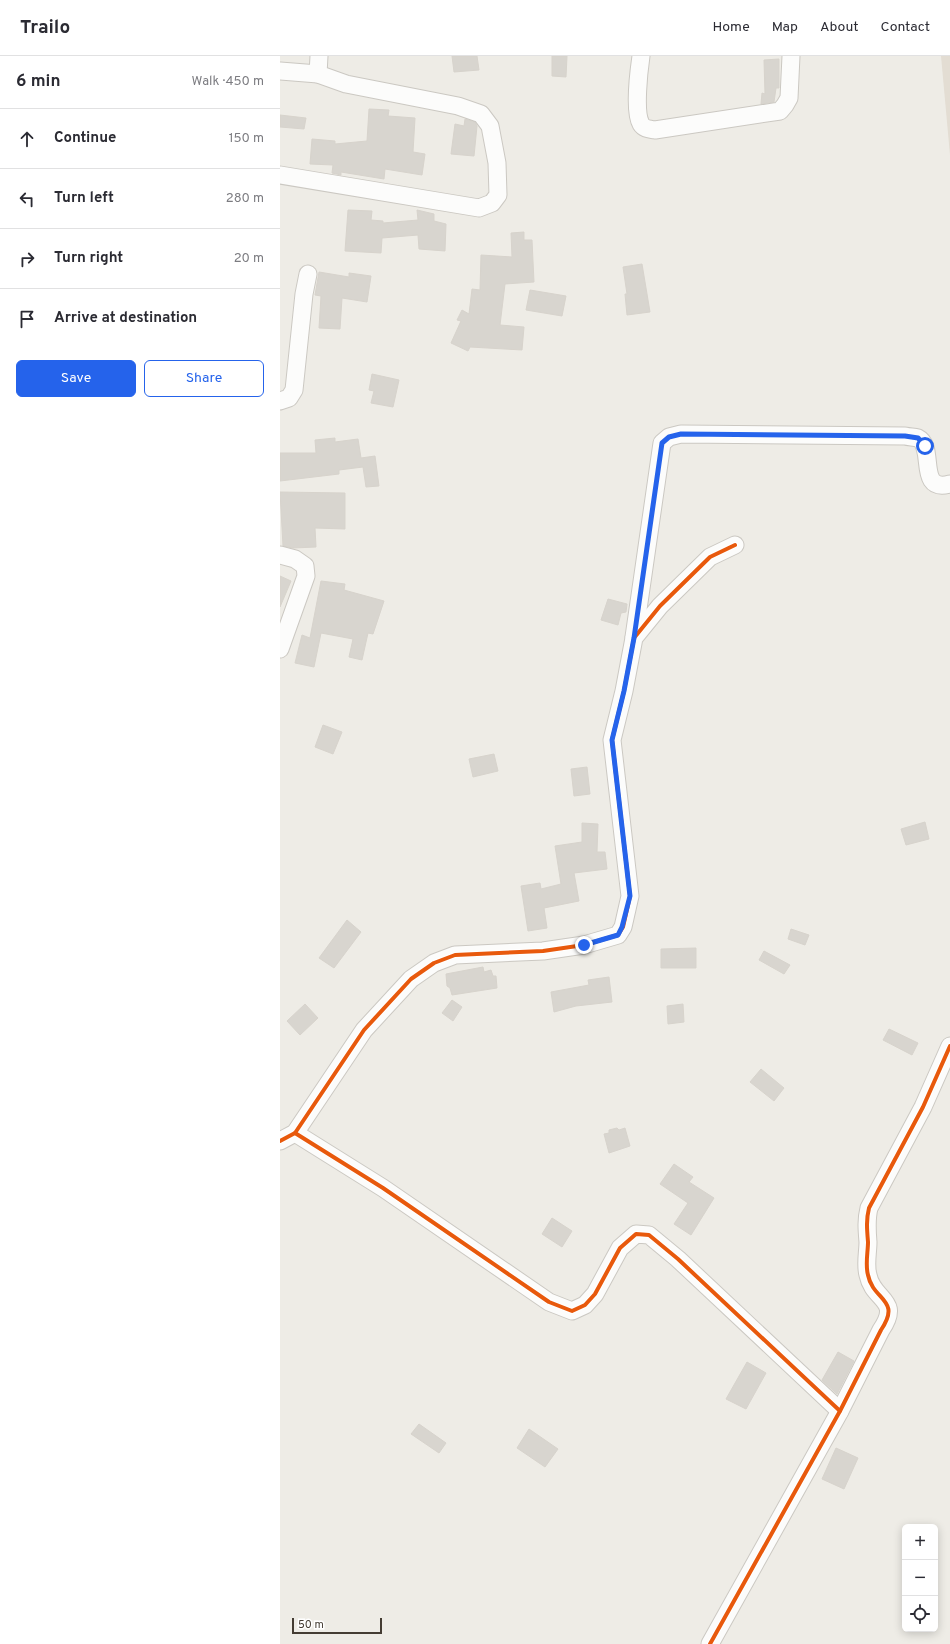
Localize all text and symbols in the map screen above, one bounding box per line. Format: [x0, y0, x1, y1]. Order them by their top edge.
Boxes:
text: Trailo [20, 16, 70, 40]
text: Home [713, 19, 750, 36]
text: Map [772, 19, 798, 36]
text: About [820, 19, 859, 36]
text: Contact [881, 19, 930, 36]
text: 6 min [16, 71, 60, 93]
text: Walk · 450 m [192, 74, 264, 90]
icon: ahead [16, 128, 38, 150]
text: Continue [54, 129, 116, 148]
text: 150 m [229, 131, 264, 147]
icon: left [16, 188, 38, 210]
text: Turn left [54, 189, 114, 208]
text: 280 m [226, 191, 264, 207]
icon: right [16, 248, 38, 270]
text: Turn right [54, 249, 123, 268]
text: 20 m [234, 251, 264, 267]
icon: arrive [16, 308, 38, 330]
text: Arrive at destination [54, 309, 197, 328]
button: Save [16, 360, 136, 397]
button: Share [144, 360, 264, 397]
route start [916, 437, 934, 455]
route end [575, 936, 593, 954]
map controls [902, 1524, 938, 1632]
button: + [902, 1524, 938, 1560]
button: − [902, 1560, 938, 1596]
button: locate [902, 1596, 938, 1632]
scale bar [292, 1616, 382, 1635]
text: 50 m [298, 1618, 324, 1632]

